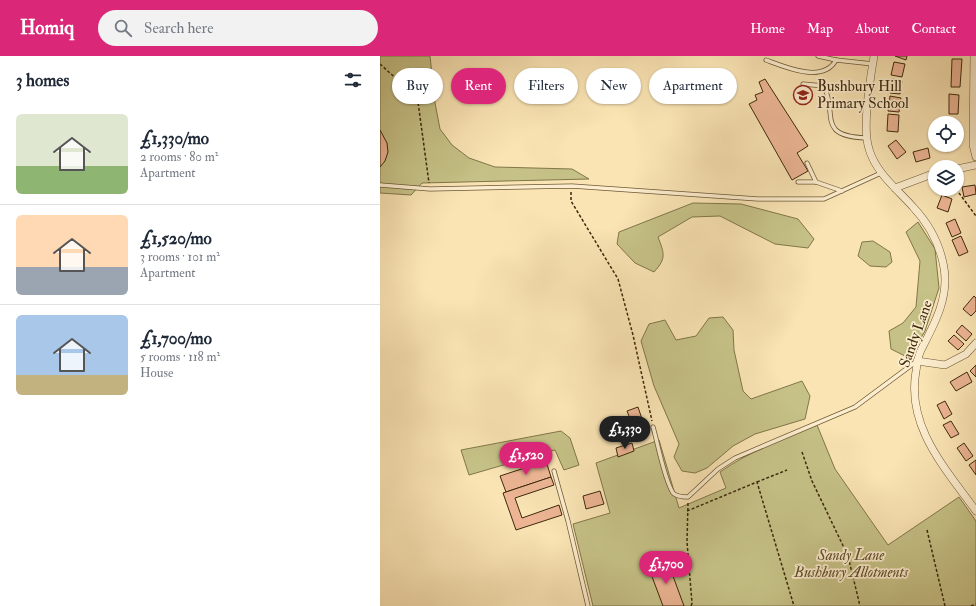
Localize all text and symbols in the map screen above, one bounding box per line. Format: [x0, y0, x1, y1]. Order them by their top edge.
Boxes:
search box [98, 10, 378, 46]
text: Homiq [20, 16, 74, 40]
icon: search [112, 17, 134, 39]
text: Search here [144, 19, 213, 38]
text: Home [750, 20, 785, 37]
text: Map [807, 20, 833, 37]
text: About [855, 20, 889, 37]
text: Contact [911, 20, 956, 37]
chip: Buy [392, 68, 443, 104]
chip: Rent [451, 68, 506, 104]
chip: Filters [514, 68, 578, 104]
chip: New [586, 68, 641, 104]
chip: Apartment [649, 68, 737, 104]
icon: filters [342, 69, 364, 91]
text: 3 homes [16, 70, 69, 91]
place label: Bushbury Hill Primary School [817, 77, 909, 113]
school or university icon: Bushbury Hill Primary School [792, 84, 814, 106]
map controls [928, 116, 964, 196]
button: locate [928, 116, 964, 152]
text: £1,330/mo [140, 128, 209, 149]
icon: home [48, 130, 96, 178]
text: 2 rooms · 80 m² [140, 149, 218, 165]
button: layers [928, 160, 964, 196]
text: Apartment [140, 165, 196, 181]
text: £1,520/mo [140, 228, 212, 249]
icon: home [48, 231, 96, 279]
text: 3 rooms · 101 m² [140, 249, 220, 265]
text: Apartment [140, 265, 196, 281]
street label: Sandy Lane [895, 298, 937, 370]
text: £1,700/mo [140, 328, 212, 349]
icon: home [48, 331, 96, 379]
text: 5 rooms · 118 m² [140, 349, 220, 365]
text: House [140, 365, 173, 381]
pin: £1,330 [592, 416, 658, 450]
text: £1,330 [608, 421, 642, 437]
pin: £1,520 [493, 442, 559, 476]
text: £1,520 [508, 447, 544, 463]
park label: Sandy Lane Bushbury Allotments [793, 546, 909, 582]
pin: £1,700 [633, 551, 699, 585]
text: £1,700 [648, 556, 684, 572]

